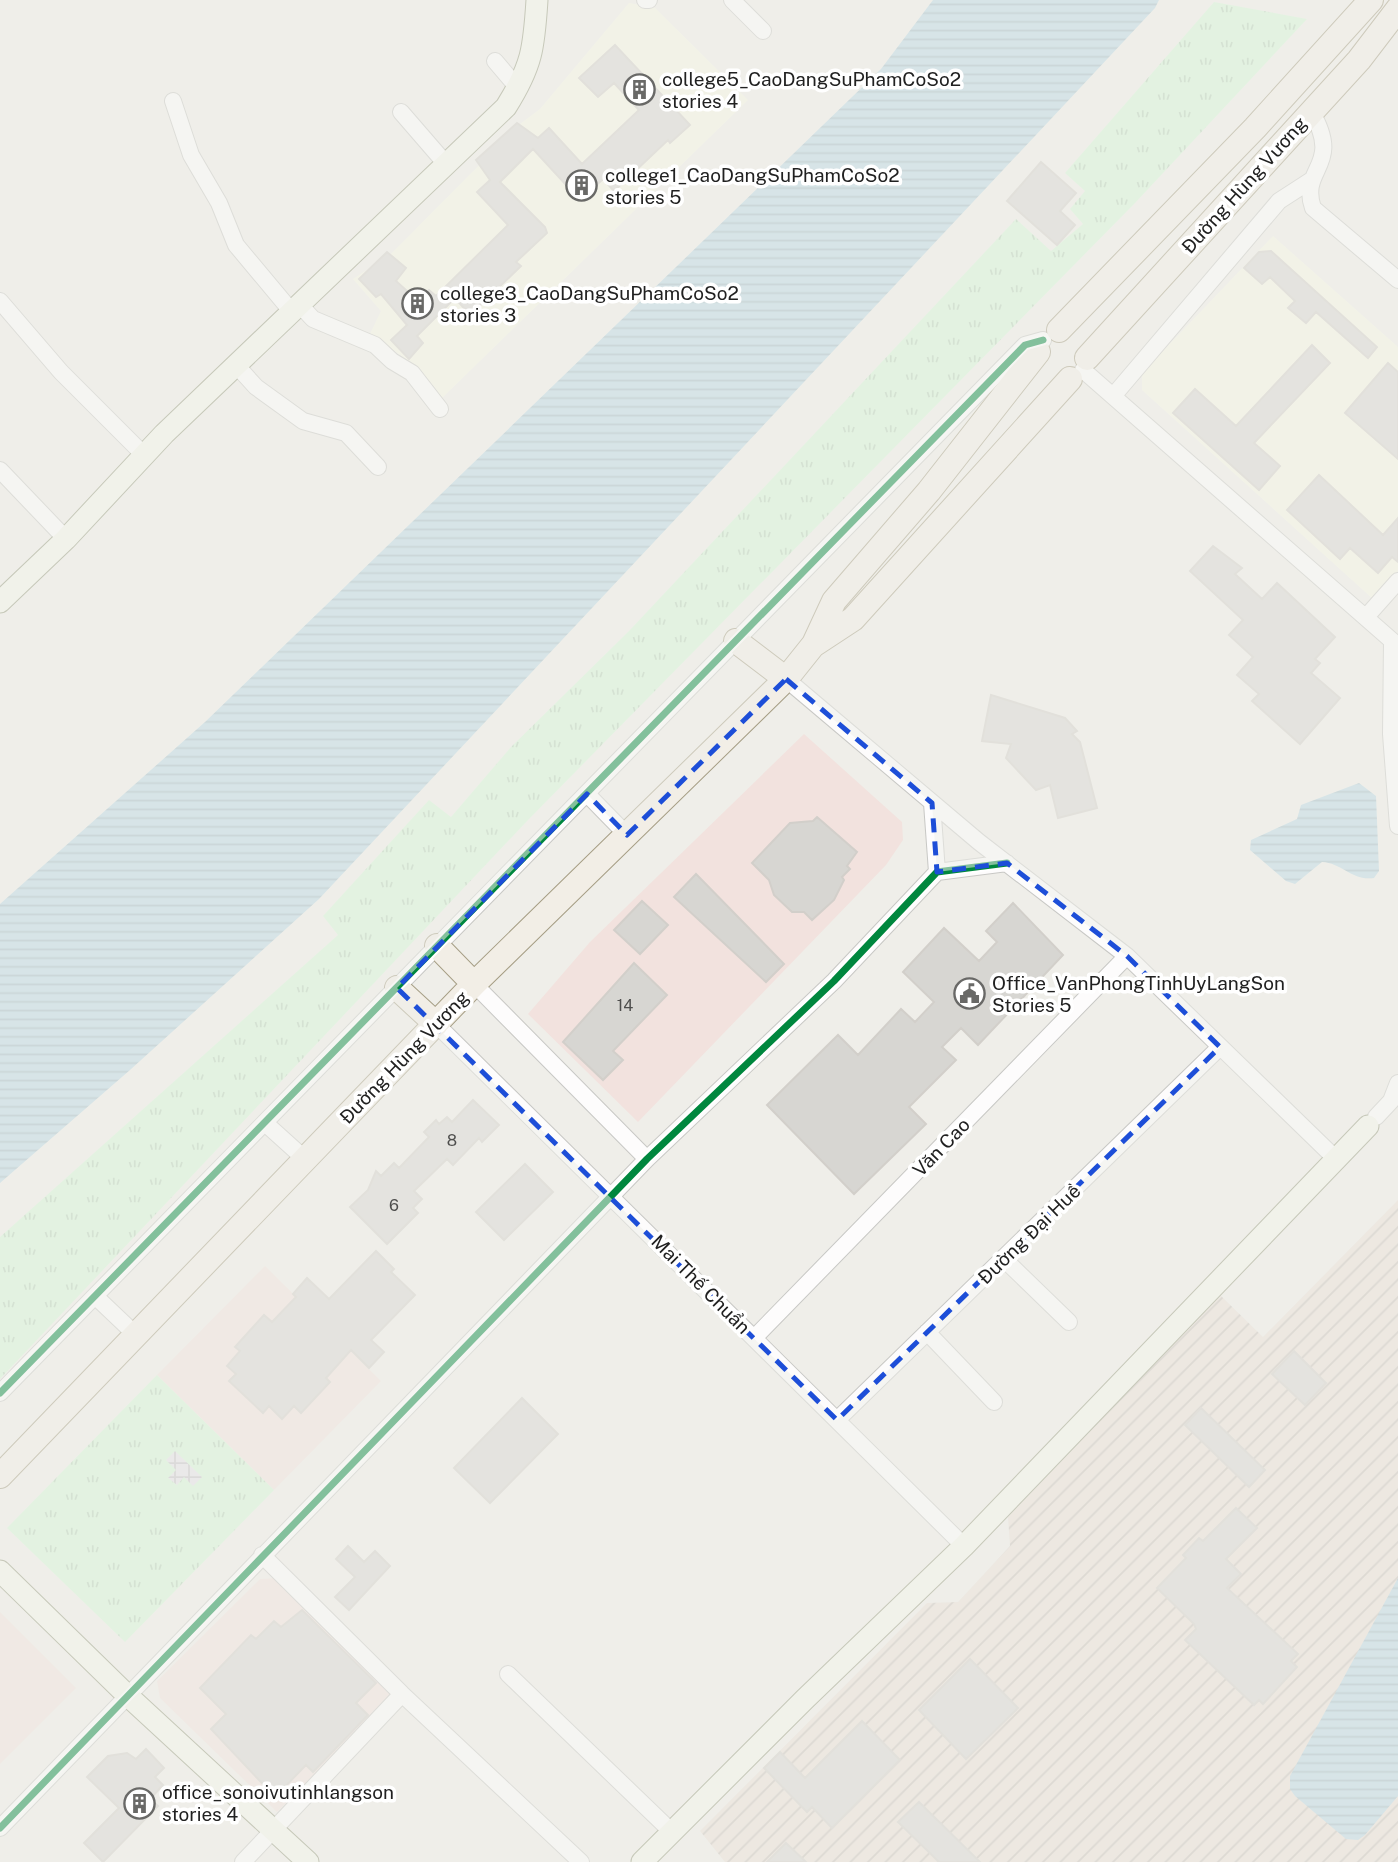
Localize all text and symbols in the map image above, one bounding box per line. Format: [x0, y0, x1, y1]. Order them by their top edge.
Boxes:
place label: college5_CaoDangSuPhamCoSo2 stories 4 [662, 68, 961, 112]
building icon: college5_CaoDangSuPhamCoSo2 stories 4 [622, 73, 656, 107]
street label: Đường Hùng Vương [1177, 112, 1311, 258]
place label: college1_CaoDangSuPhamCoSo2 stories 5 [605, 164, 900, 208]
building icon: college1_CaoDangSuPhamCoSo2 stories 5 [565, 169, 599, 203]
place label: college3_CaoDangSuPhamCoSo2 stories 3 [440, 282, 739, 326]
building icon: college3_CaoDangSuPhamCoSo2 stories 3 [400, 287, 434, 321]
place label: Office_VanPhongTinhUyLangSon Stories 5 [992, 972, 1285, 1016]
public building icon: Office_VanPhongTinhUyLangSon Stories 5 [952, 977, 986, 1011]
street label: Đường Hùng Vương [335, 986, 473, 1128]
house number: 14 [617, 996, 633, 1015]
street label: Văn Cao [908, 1113, 974, 1181]
house number: 8 [447, 1131, 457, 1150]
street label: Đường Đại Huề [973, 1180, 1085, 1288]
house number: 6 [389, 1196, 399, 1215]
street label: Mai Thế Chuẩn [647, 1230, 755, 1338]
place label: office_sonoivutinhlangson stories 4 [162, 1781, 394, 1825]
building icon: office_sonoivutinhlangson stories 4 [122, 1786, 156, 1820]

